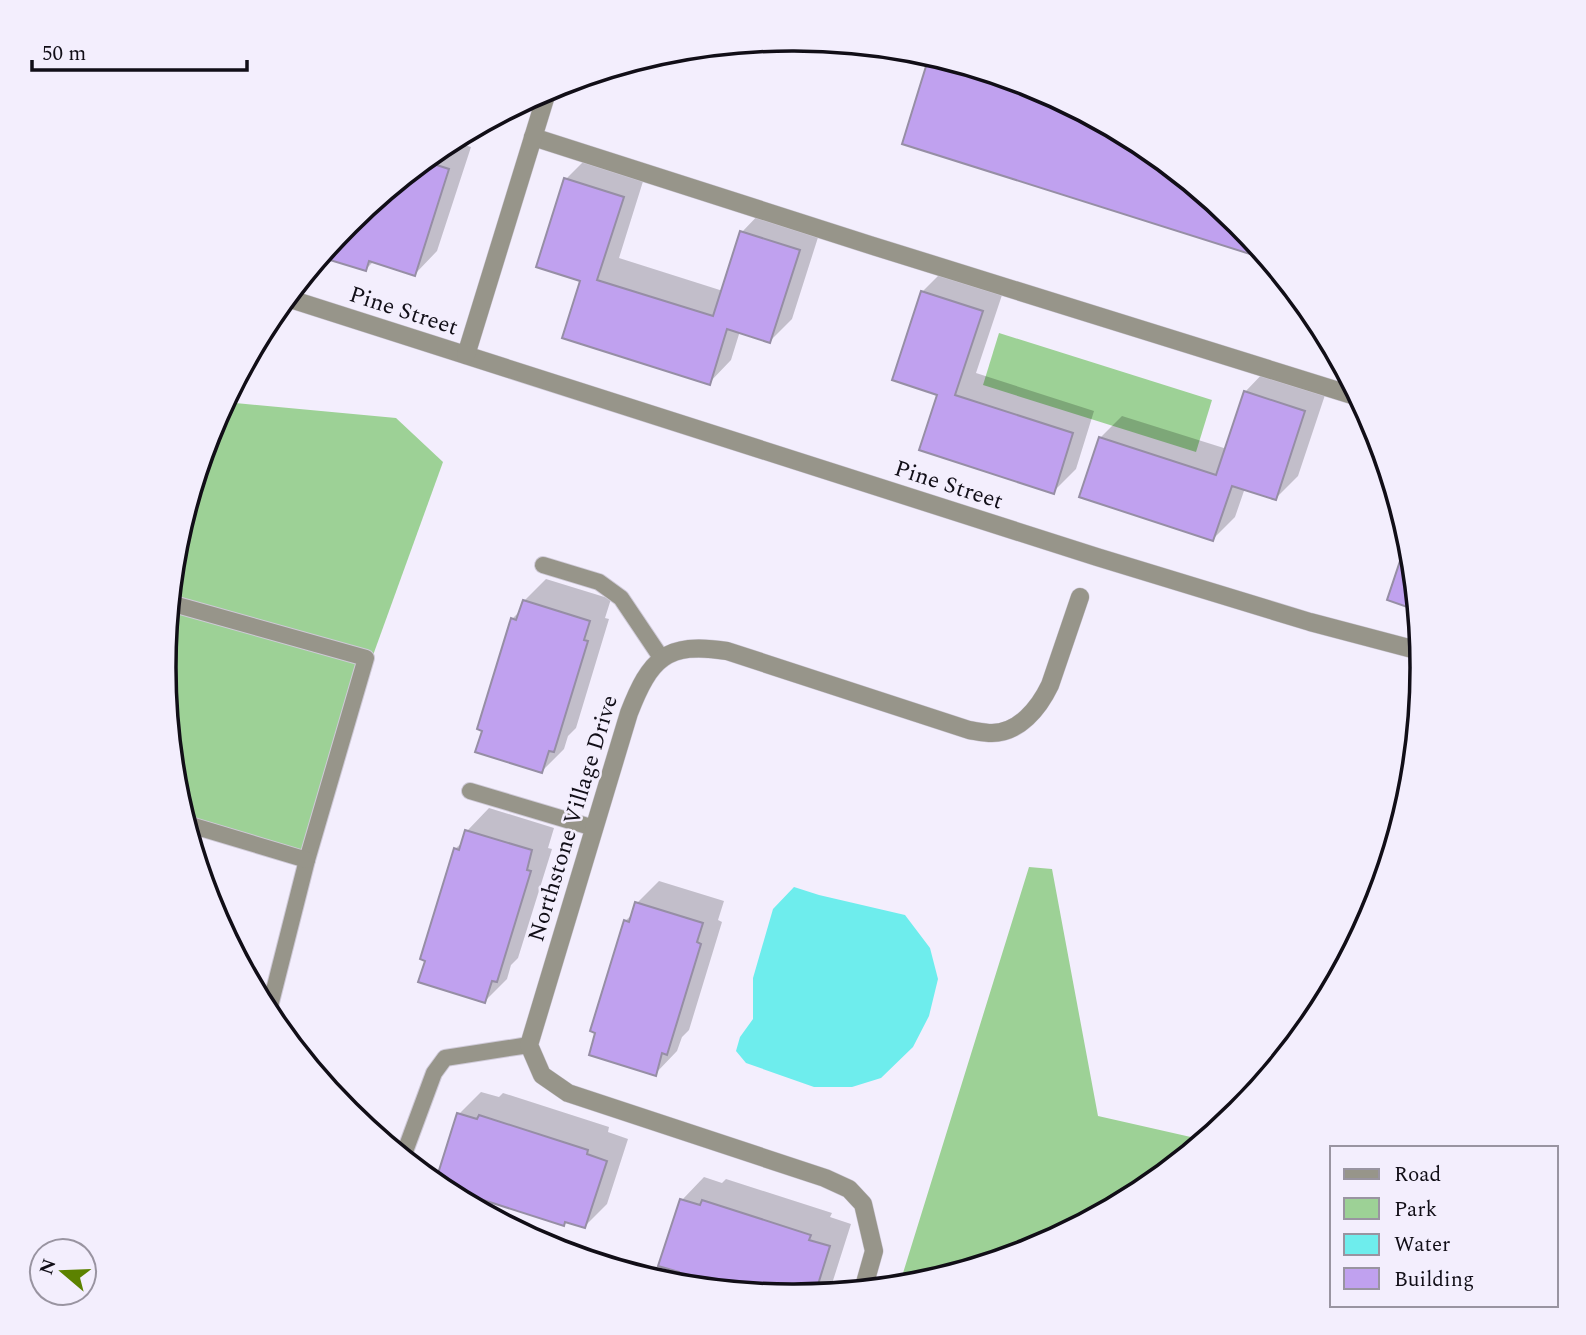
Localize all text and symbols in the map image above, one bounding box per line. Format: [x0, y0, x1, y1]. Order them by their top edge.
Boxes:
scale bar [32, 28, 247, 72]
text: 50 m [42, 38, 86, 70]
street label: Pine Street [345, 277, 462, 345]
street label: Pine Street [890, 451, 1007, 519]
street label: Northstone Village Drive [519, 691, 628, 946]
legend [1330, 1146, 1558, 1307]
text: Road [1394, 1159, 1441, 1191]
text: Park [1394, 1194, 1438, 1226]
text: Water [1394, 1229, 1450, 1261]
north arrow [28, 1237, 98, 1307]
text: N [32, 1255, 65, 1279]
text: Building [1394, 1264, 1474, 1296]

